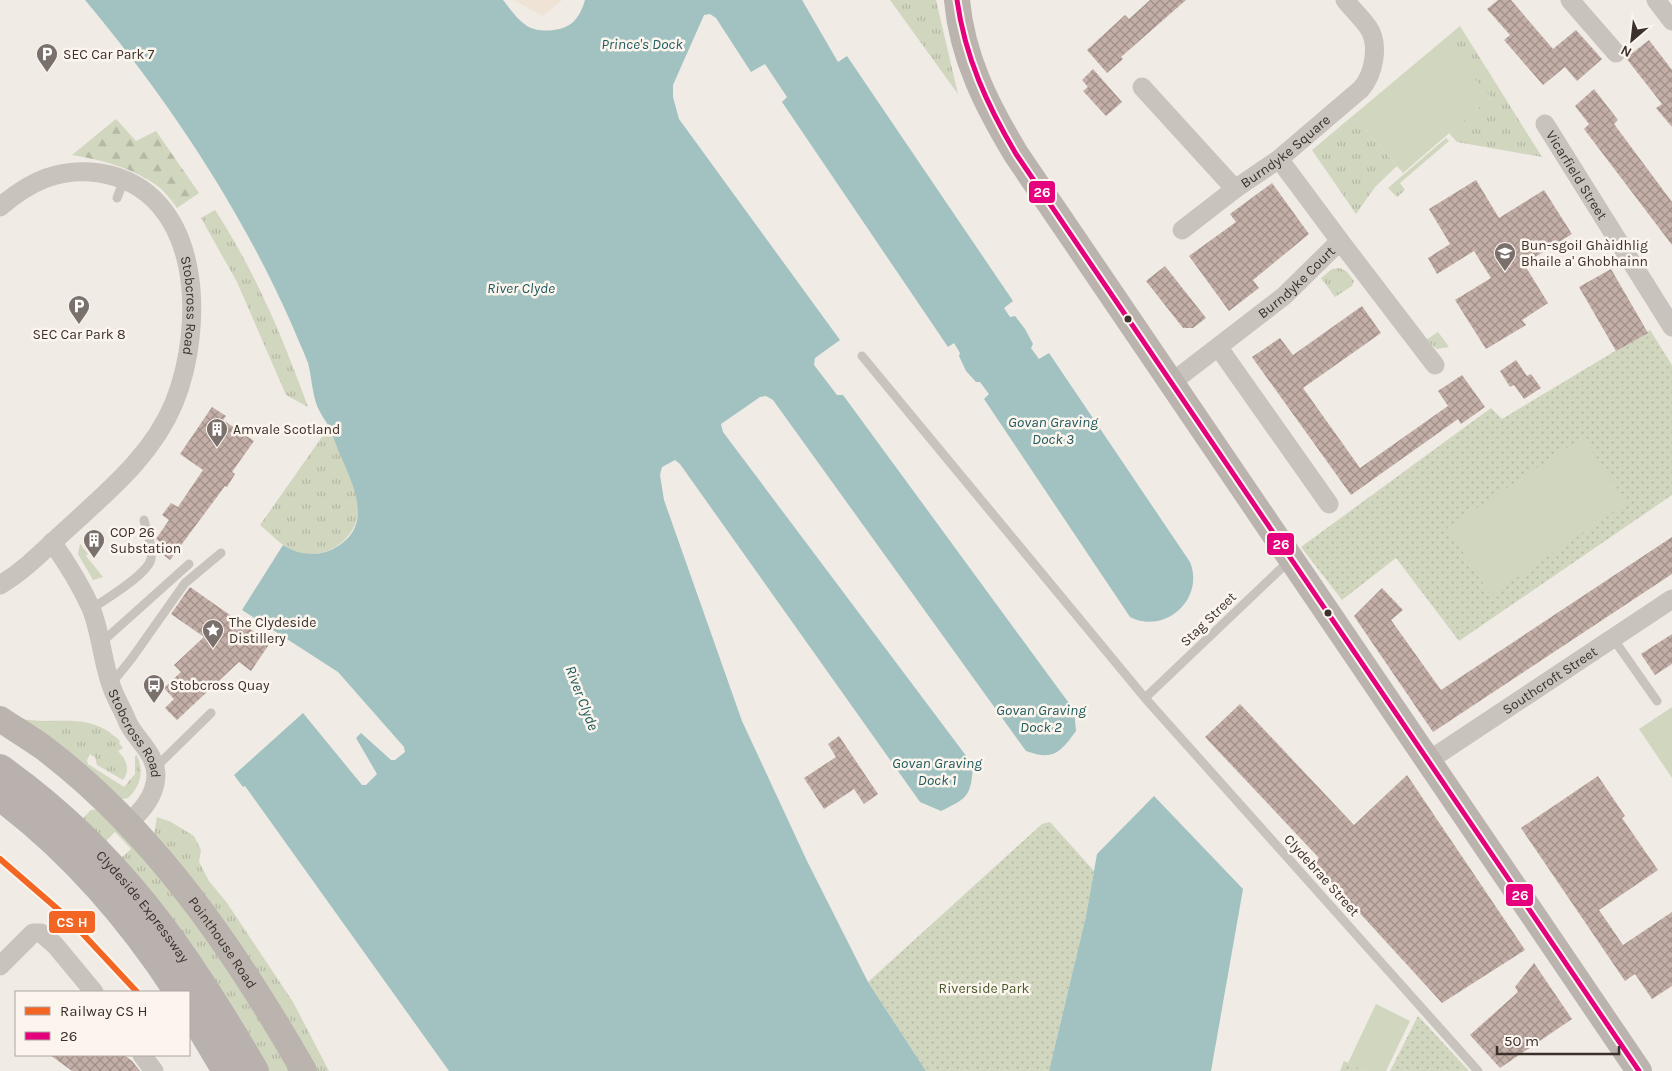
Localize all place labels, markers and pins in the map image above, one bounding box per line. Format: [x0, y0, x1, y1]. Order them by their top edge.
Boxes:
parking icon: SEC Car Park 7 [35, 42, 59, 73]
place label: SEC Car Park 7 [63, 46, 155, 63]
place label: Bun-sgoil Ghàidhlig Bhaile a' Ghobhainn [1521, 237, 1648, 270]
school or university icon: Bun-sgoil Ghàidhlig Bhaile a' Ghobhainn [1493, 241, 1517, 272]
parking icon: SEC Car Park 8 [67, 294, 91, 325]
unlabelled marker [1123, 314, 1133, 324]
place label: SEC Car Park 8 [32, 326, 126, 343]
building icon: Amvale Scotland [205, 417, 229, 448]
place label: Amvale Scotland [233, 421, 340, 438]
place label: COP 26 Substation [110, 524, 181, 557]
building icon: COP 26 Substation [82, 528, 106, 559]
unlabelled marker [1323, 608, 1333, 618]
place label: The Clydeside Distillery [229, 614, 317, 647]
place icon: The Clydeside Distillery [201, 618, 225, 649]
bus stop icon: Stobcross Quay [142, 673, 166, 704]
place label: Stobcross Quay [170, 677, 270, 694]

